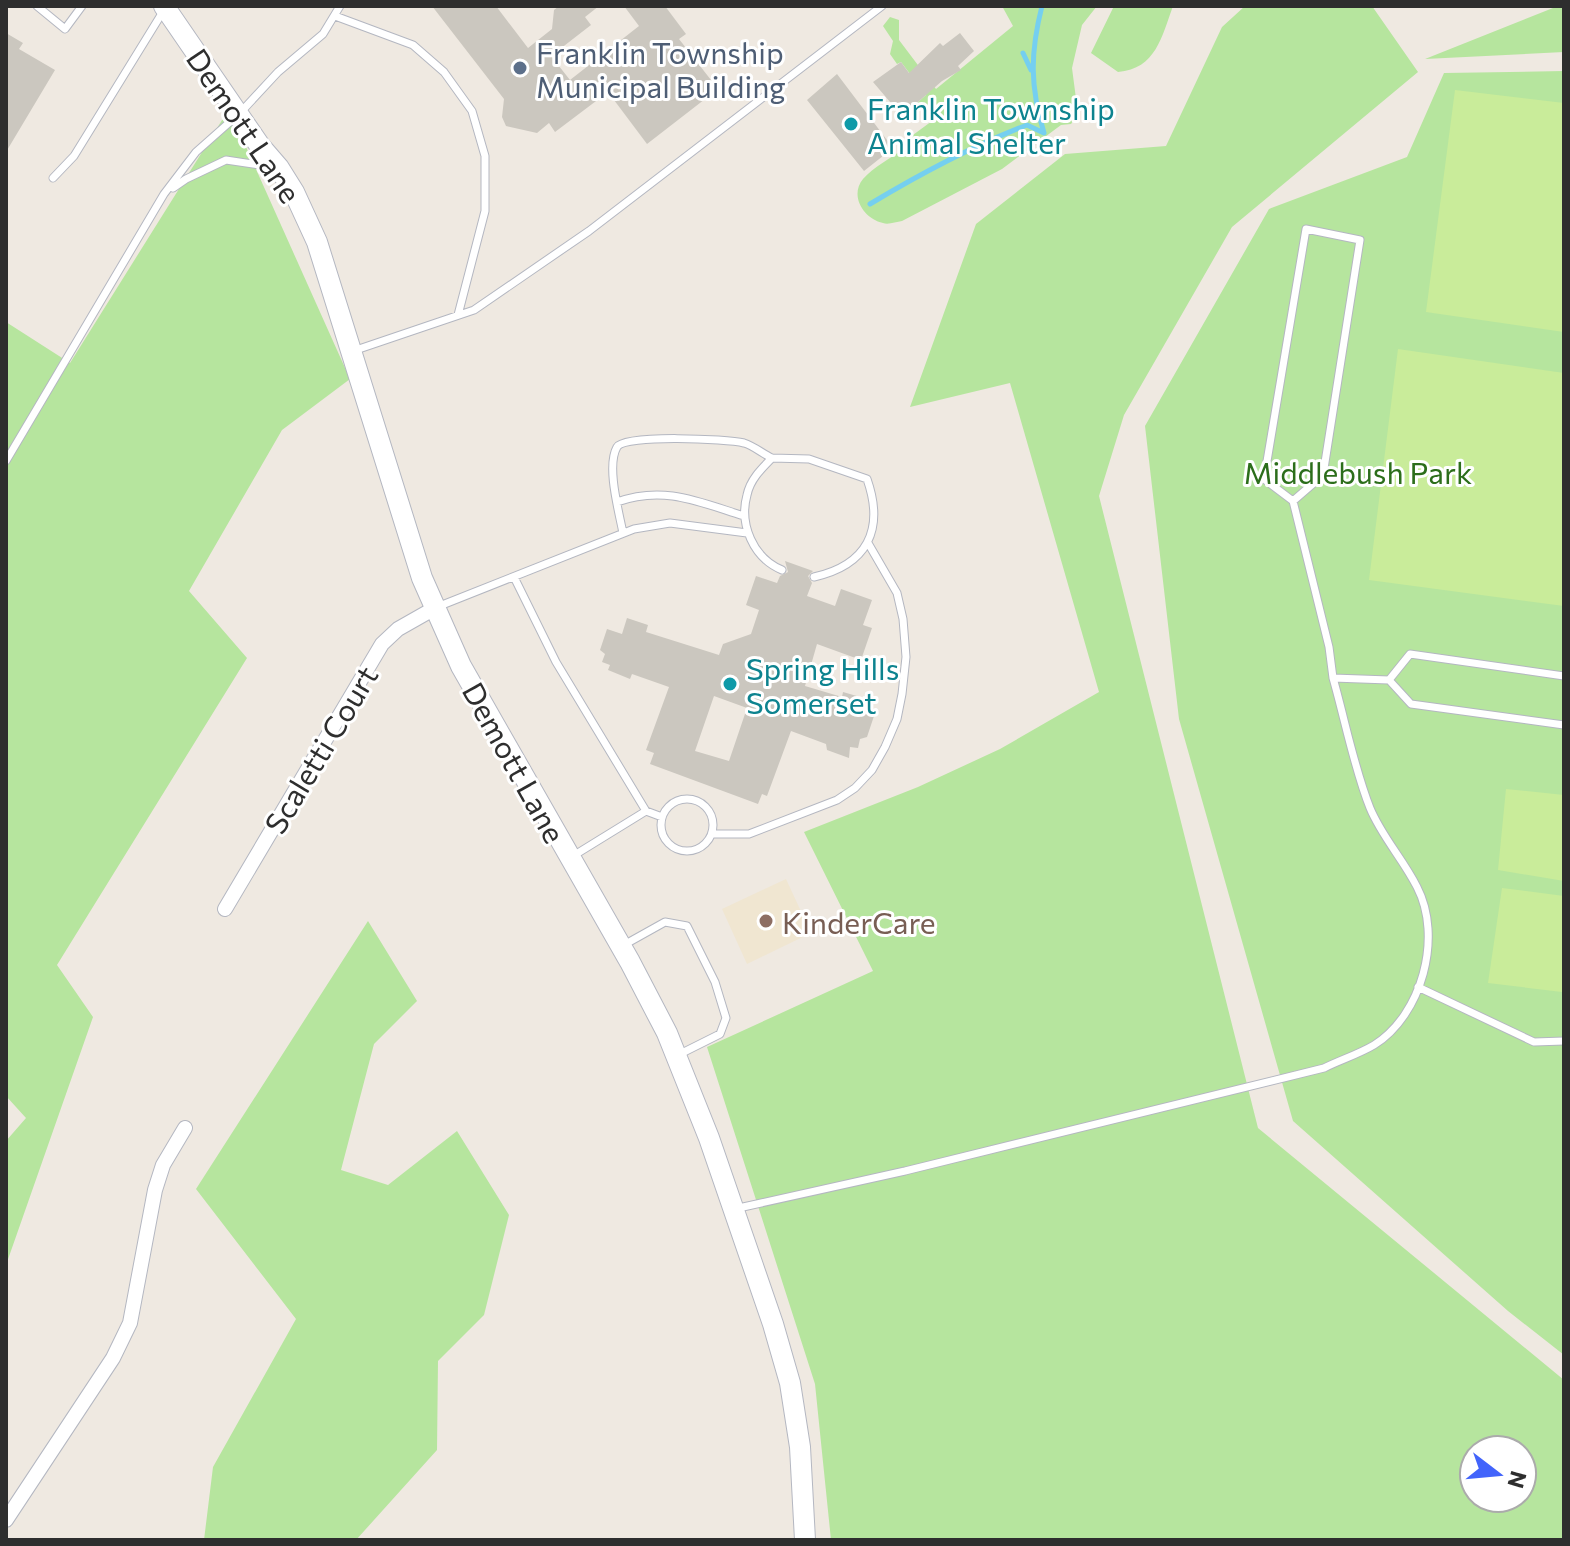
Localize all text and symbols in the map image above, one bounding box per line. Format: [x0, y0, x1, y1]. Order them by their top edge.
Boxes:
place label: Franklin Township Municipal Building [536, 33, 786, 104]
street label: Demott Lane [180, 41, 310, 209]
marker: Franklin Township Municipal Building [511, 59, 529, 77]
place label: Franklin Township Animal Shelter [867, 89, 1115, 160]
marker: Franklin Township Animal Shelter [842, 115, 860, 133]
park label: Middlebush Park [1244, 453, 1472, 490]
place label: Spring Hills Somerset [746, 649, 899, 720]
street label: Scaletti Court [255, 659, 385, 839]
street label: Demott Lane [456, 675, 574, 849]
marker: Spring Hills Somerset [721, 675, 739, 693]
place label: KinderCare [782, 903, 936, 940]
marker: KinderCare [757, 912, 775, 930]
north arrow [1458, 1434, 1538, 1514]
text: N [1502, 1468, 1533, 1491]

